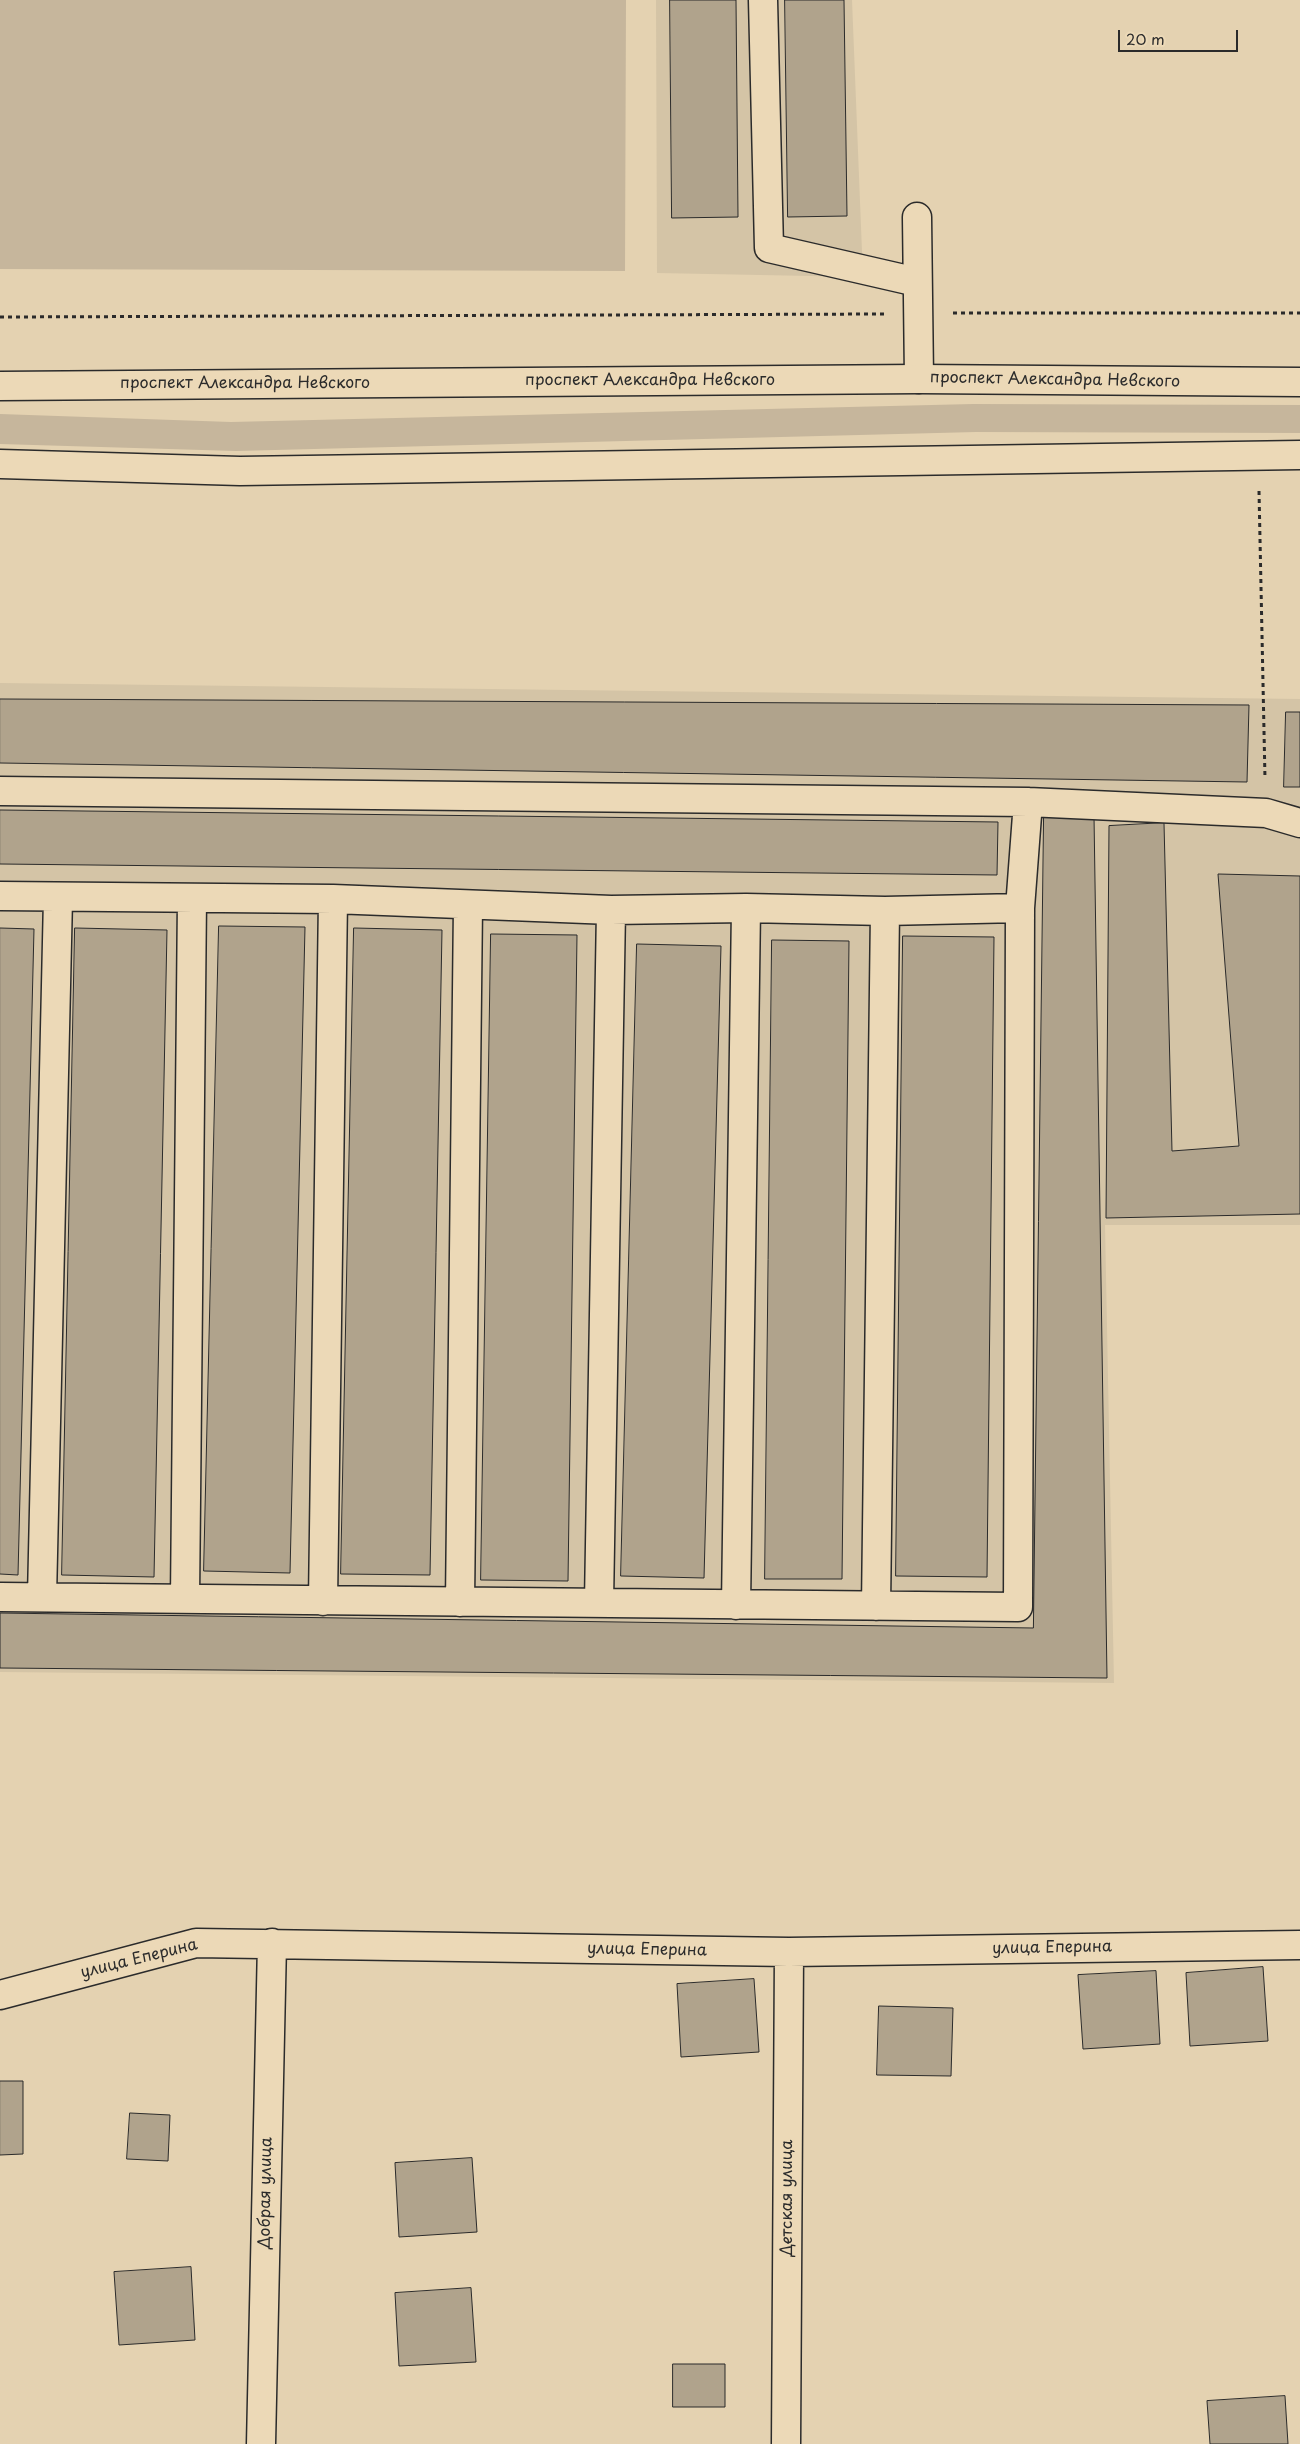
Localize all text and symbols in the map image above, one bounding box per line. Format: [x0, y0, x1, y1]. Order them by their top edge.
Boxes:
scale bar [1120, 20, 1240, 52]
text: 20 m [1126, 27, 1165, 50]
street label: проспект Александра Невского [930, 368, 1180, 392]
street label: проспект Александра Невского [525, 371, 775, 391]
street label: проспект Александра Невского [120, 374, 370, 394]
street label: улица Еперина [79, 1935, 199, 1983]
street label: улица Еперина [992, 1937, 1112, 1959]
street label: улица Еперина [587, 1939, 707, 1961]
street label: Добрая улица [255, 2137, 277, 2249]
street label: Детская улица [778, 2140, 798, 2256]

